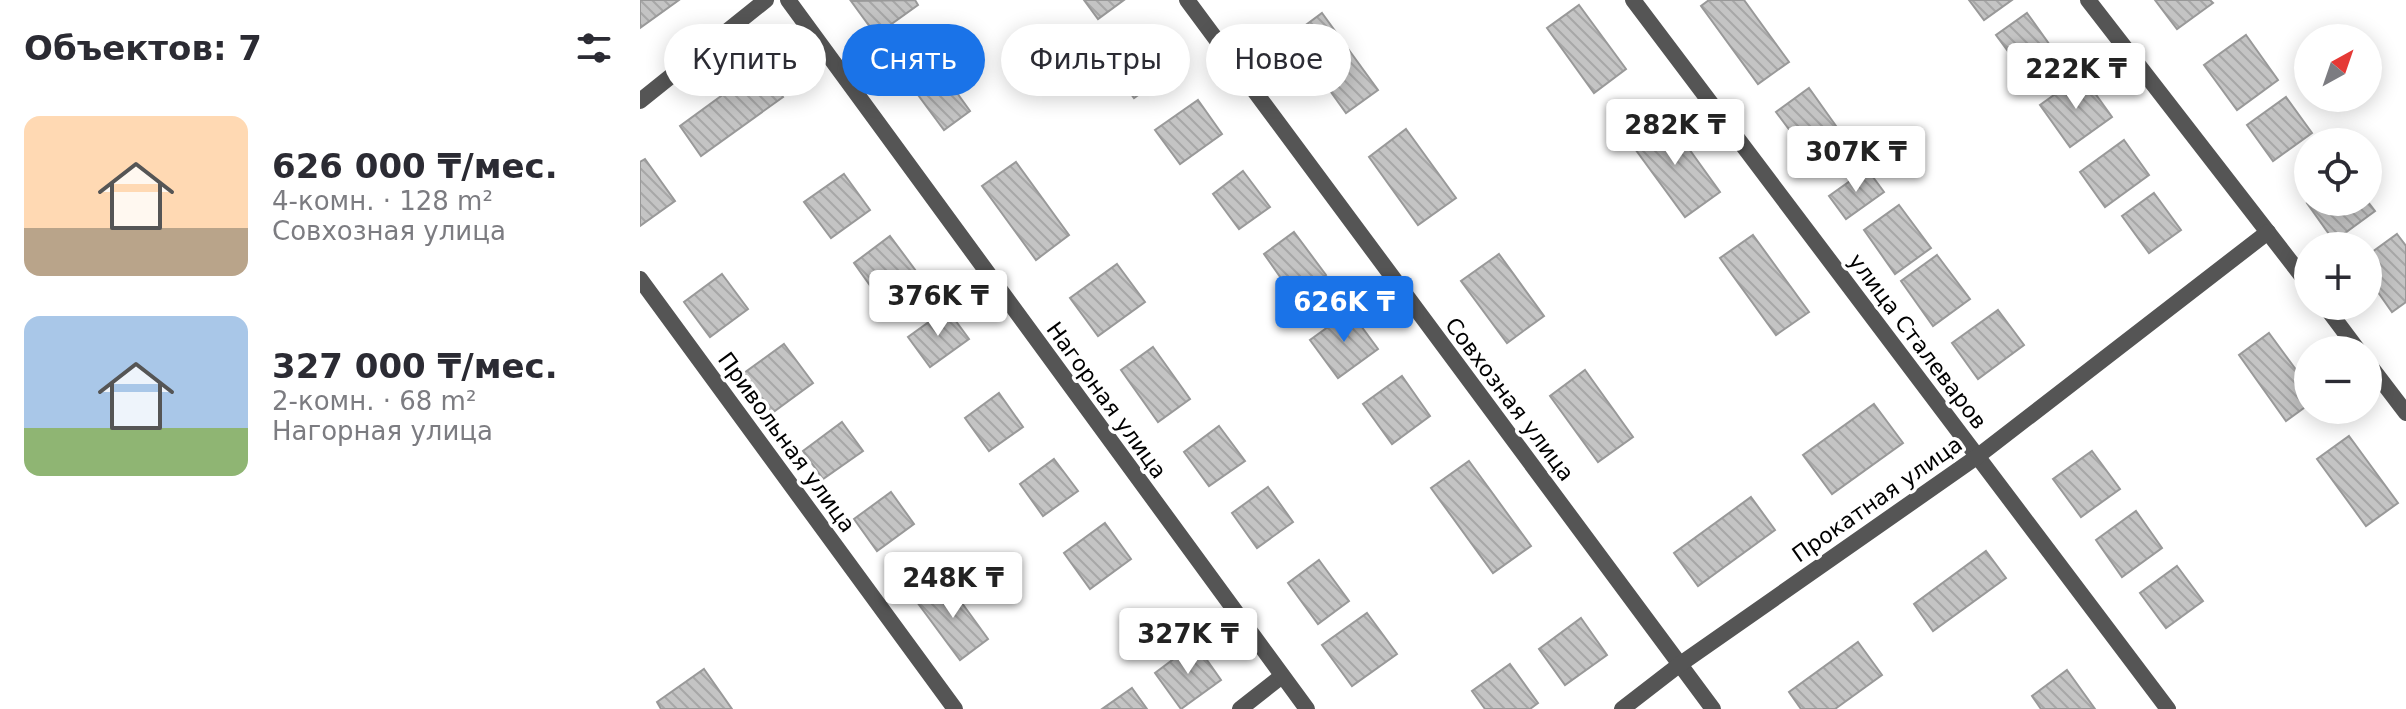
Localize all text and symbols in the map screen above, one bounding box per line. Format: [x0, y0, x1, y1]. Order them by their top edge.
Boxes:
chip: Купить [664, 24, 826, 96]
chip: Снять [842, 24, 985, 96]
chip: Фильтры [1001, 24, 1190, 96]
chip: Новое [1206, 24, 1351, 96]
north arrow [2294, 24, 2382, 112]
map controls [2294, 24, 2382, 424]
icon: filters [572, 26, 616, 70]
text: Объектов: 7 [24, 28, 262, 68]
pin: 222K ₸ [2011, 43, 2141, 111]
text: 222K ₸ [2025, 54, 2127, 84]
pin: 282K ₸ [1610, 99, 1740, 167]
text: 282K ₸ [1624, 110, 1726, 140]
pin: 307K ₸ [1791, 126, 1921, 194]
button: locate [2294, 128, 2382, 216]
text: 307K ₸ [1805, 137, 1907, 167]
text: 626 000 ₸/мес. [272, 146, 558, 186]
icon: home [88, 148, 184, 244]
text: 4-комн. · 128 m² [272, 186, 493, 216]
text: Совхозная улица [272, 216, 506, 246]
button: + [2294, 232, 2382, 320]
street label: улица Сталеваров [1844, 249, 1992, 434]
pin: 376K ₸ [873, 270, 1003, 338]
pin: 626K ₸ [1279, 276, 1409, 344]
text: 376K ₸ [887, 281, 989, 311]
text: 626K ₸ [1293, 287, 1395, 317]
street label: Совхозная улица [1440, 313, 1579, 486]
street label: Нагорная улица [1042, 317, 1172, 483]
button: − [2294, 336, 2382, 424]
text: 327 000 ₸/мес. [272, 346, 558, 386]
street label: Привольная улица [713, 347, 860, 537]
icon: home [88, 348, 184, 444]
text: 2-комн. · 68 m² [272, 386, 476, 416]
text: Нагорная улица [272, 416, 493, 446]
street label: Прокатная улица [1788, 431, 1967, 567]
pin: 248K ₸ [888, 552, 1018, 620]
text: 248K ₸ [902, 563, 1004, 593]
pin: 327K ₸ [1123, 608, 1253, 676]
text: 327K ₸ [1137, 619, 1239, 649]

